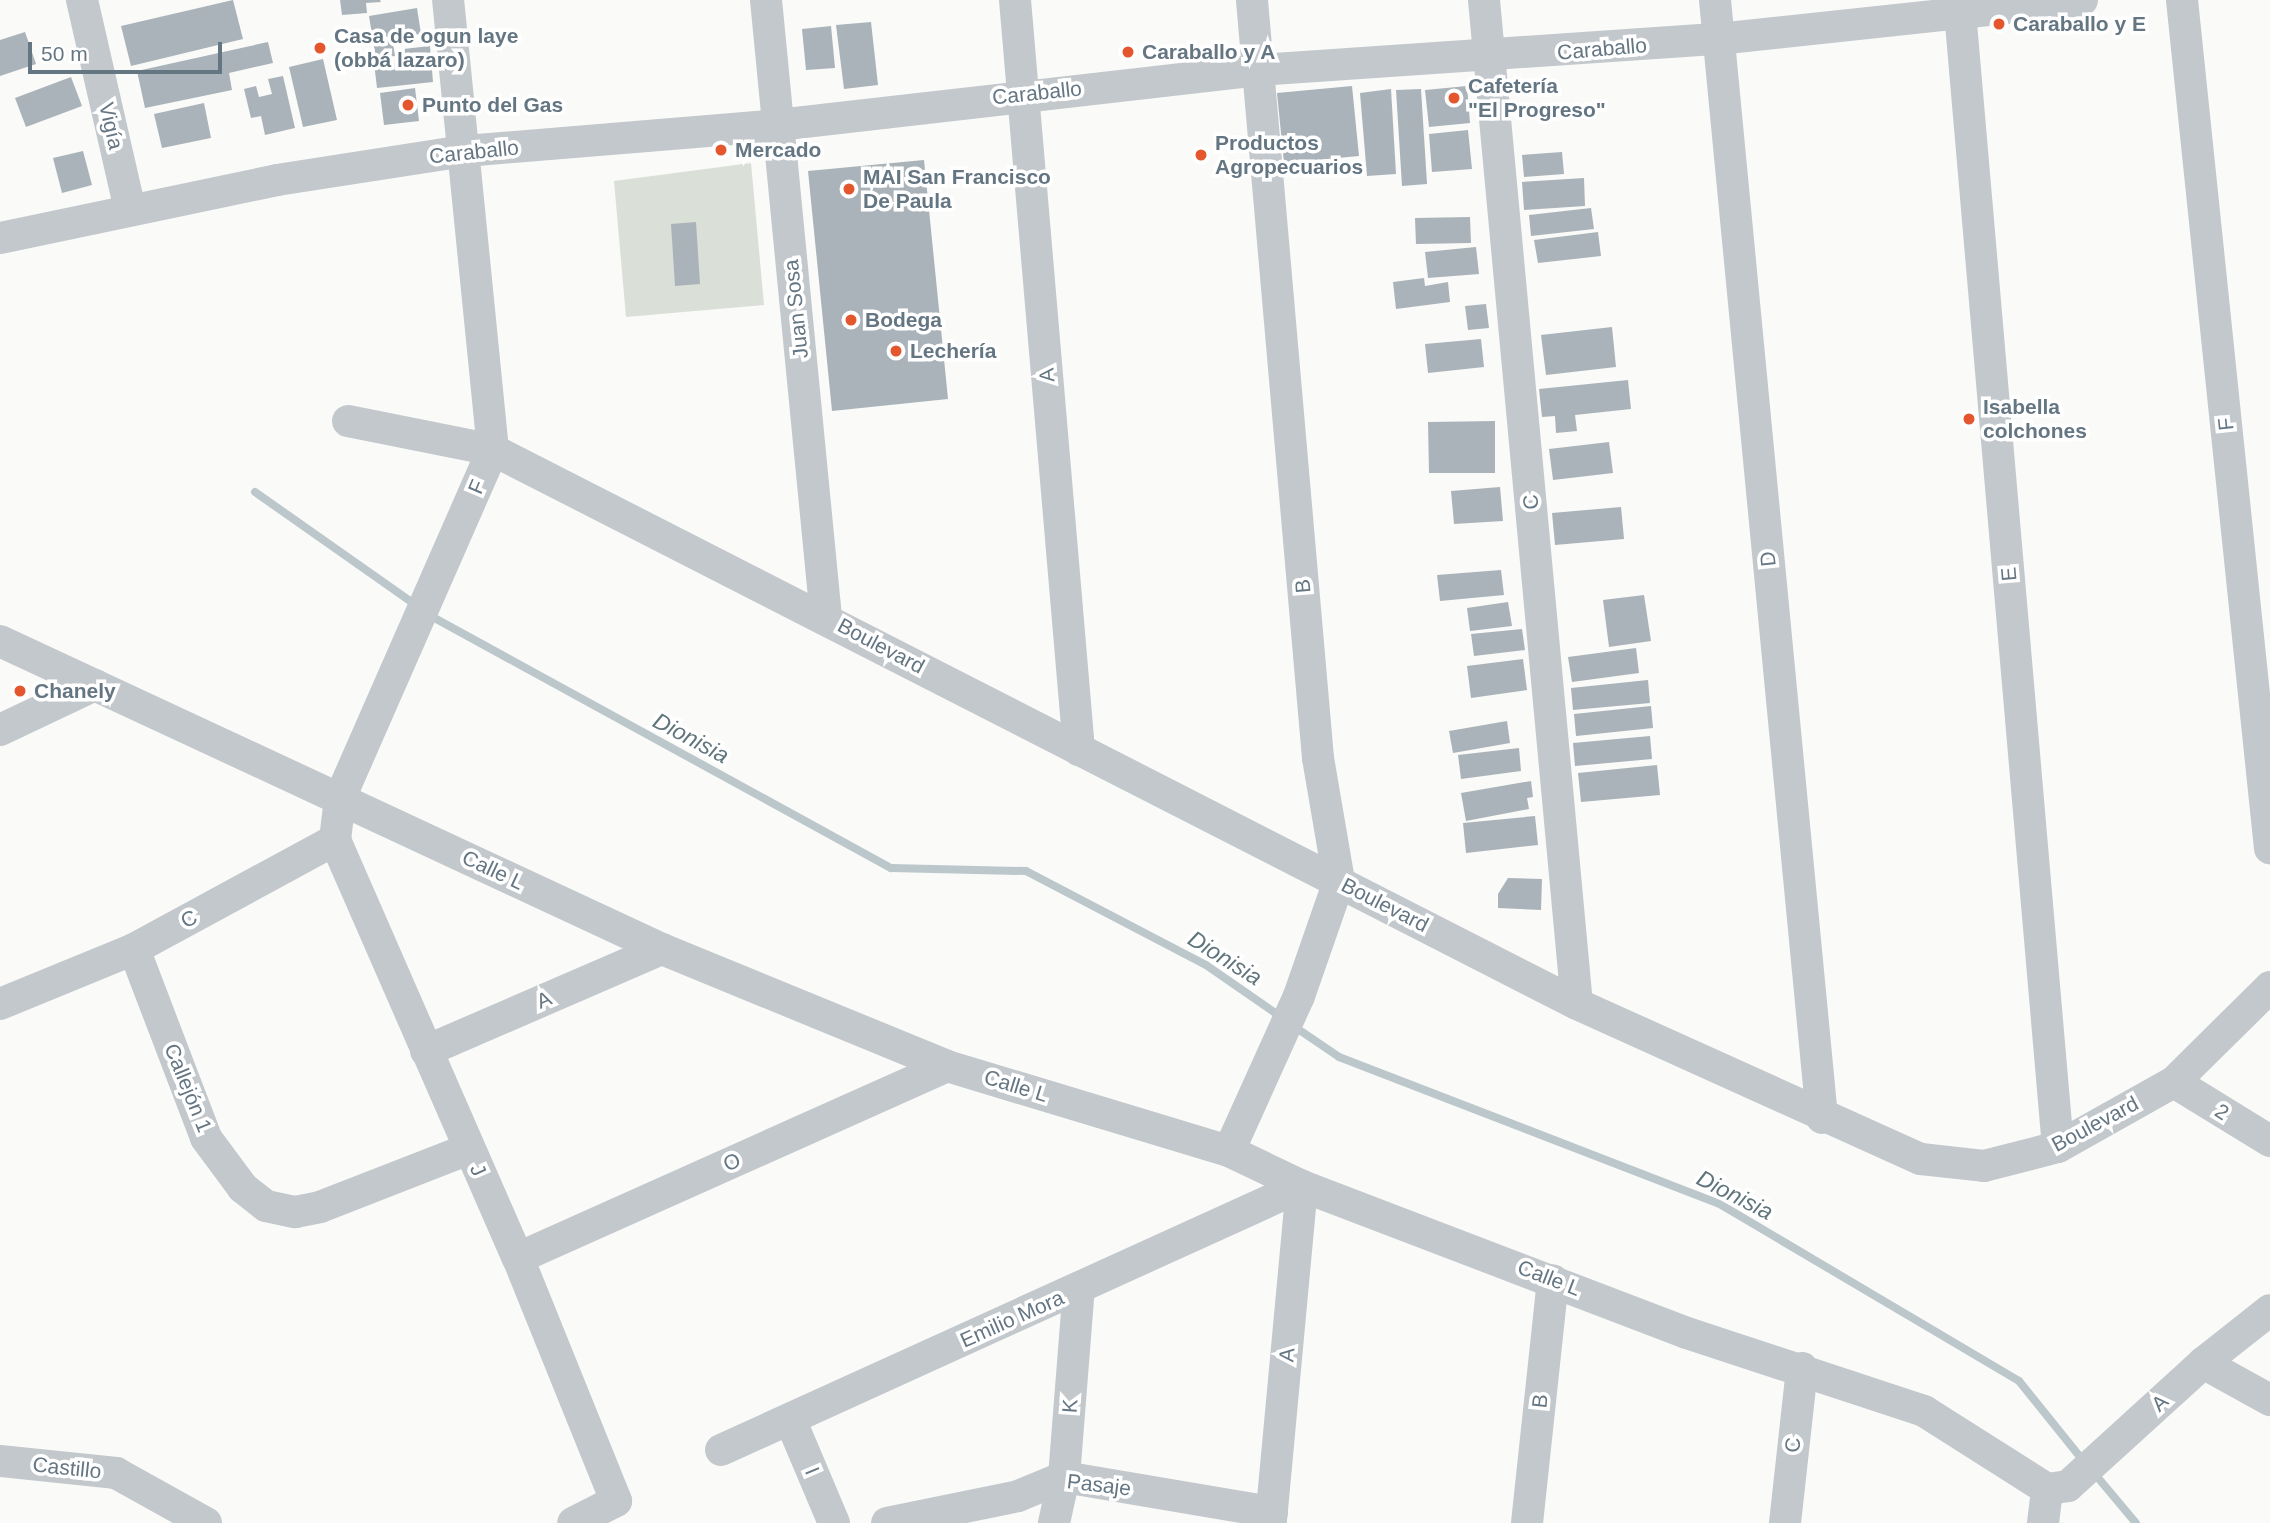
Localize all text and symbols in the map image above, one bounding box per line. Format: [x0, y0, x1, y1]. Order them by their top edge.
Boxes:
place label: Caraballo y E [2013, 11, 2146, 37]
marker: Caraballo y E [1991, 16, 2007, 32]
place label: Casa de ogun laye (obbá lazaro) [334, 23, 518, 73]
scale bar [32, 28, 226, 72]
street label: Caraballo [1556, 33, 1648, 65]
place label: Caraballo y A [1142, 39, 1276, 65]
marker: Casa de ogun laye (obbá lazaro) [312, 40, 328, 56]
text: 50 m [41, 42, 88, 65]
marker: Caraballo y A [1120, 44, 1136, 60]
place label: Cafetería "El Progreso" [1468, 73, 1606, 123]
street label: Caraballo [991, 76, 1083, 110]
marker: Cafetería "El Progreso" [1446, 90, 1462, 106]
place label: Punto del Gas [422, 92, 563, 118]
marker: Punto del Gas [400, 97, 416, 113]
street label: Vigía [93, 100, 129, 152]
place label: Productos Agropecuarios [1215, 130, 1363, 180]
street label: Caraballo [428, 135, 520, 169]
place label: Mercado [735, 137, 821, 163]
marker: Mercado [713, 142, 729, 158]
marker: Productos Agropecuarios [1193, 147, 1209, 163]
place label: MAI San Francisco De Paula [863, 164, 1051, 214]
marker: MAI San Francisco De Paula [841, 181, 857, 197]
street label: Juan Sosa [778, 258, 814, 360]
place label: Bodega [865, 307, 942, 333]
marker: Bodega [843, 312, 859, 328]
place label: Lechería [910, 338, 996, 364]
marker: Lechería [888, 343, 904, 359]
street label: A [1034, 367, 1060, 383]
place label: Isabella colchones [1983, 394, 2087, 444]
marker: Isabella colchones [1961, 411, 1977, 427]
street label: F [2213, 416, 2239, 432]
street label: F [463, 476, 491, 498]
street label: C [1518, 493, 1544, 511]
street label: D [1755, 550, 1781, 568]
street label: E [1996, 566, 2022, 582]
street label: B [1290, 578, 1316, 594]
street label: Boulevard [833, 613, 929, 679]
place label: Chanely [34, 678, 116, 704]
marker: Chanely [12, 683, 28, 699]
water label: Dionisia [648, 707, 734, 769]
street label: Calle L [458, 845, 528, 895]
street label: Boulevard [1337, 872, 1433, 938]
street label: C [176, 904, 202, 934]
water label: Dionisia [1183, 925, 1267, 991]
street label: A [533, 986, 555, 1014]
street label: Callejón 1 [159, 1040, 217, 1136]
street label: Calle L [981, 1064, 1051, 1108]
street label: Boulevard [2047, 1091, 2143, 1157]
street label: 2 [2210, 1098, 2234, 1126]
street label: O [719, 1147, 745, 1177]
street label: J [464, 1160, 492, 1180]
water label: Dionisia [1692, 1164, 1778, 1226]
street label: Calle L [1514, 1255, 1584, 1301]
street label: Emilio Mora [956, 1285, 1068, 1353]
street label: A [1274, 1347, 1300, 1363]
street label: A [2146, 1389, 2174, 1417]
street label: B [1527, 1393, 1553, 1409]
street label: K [1057, 1398, 1083, 1414]
street label: C [1780, 1436, 1806, 1454]
street label: Castillo [31, 1452, 103, 1484]
street label: I [799, 1463, 825, 1479]
street label: Pasaje [1066, 1469, 1132, 1501]

